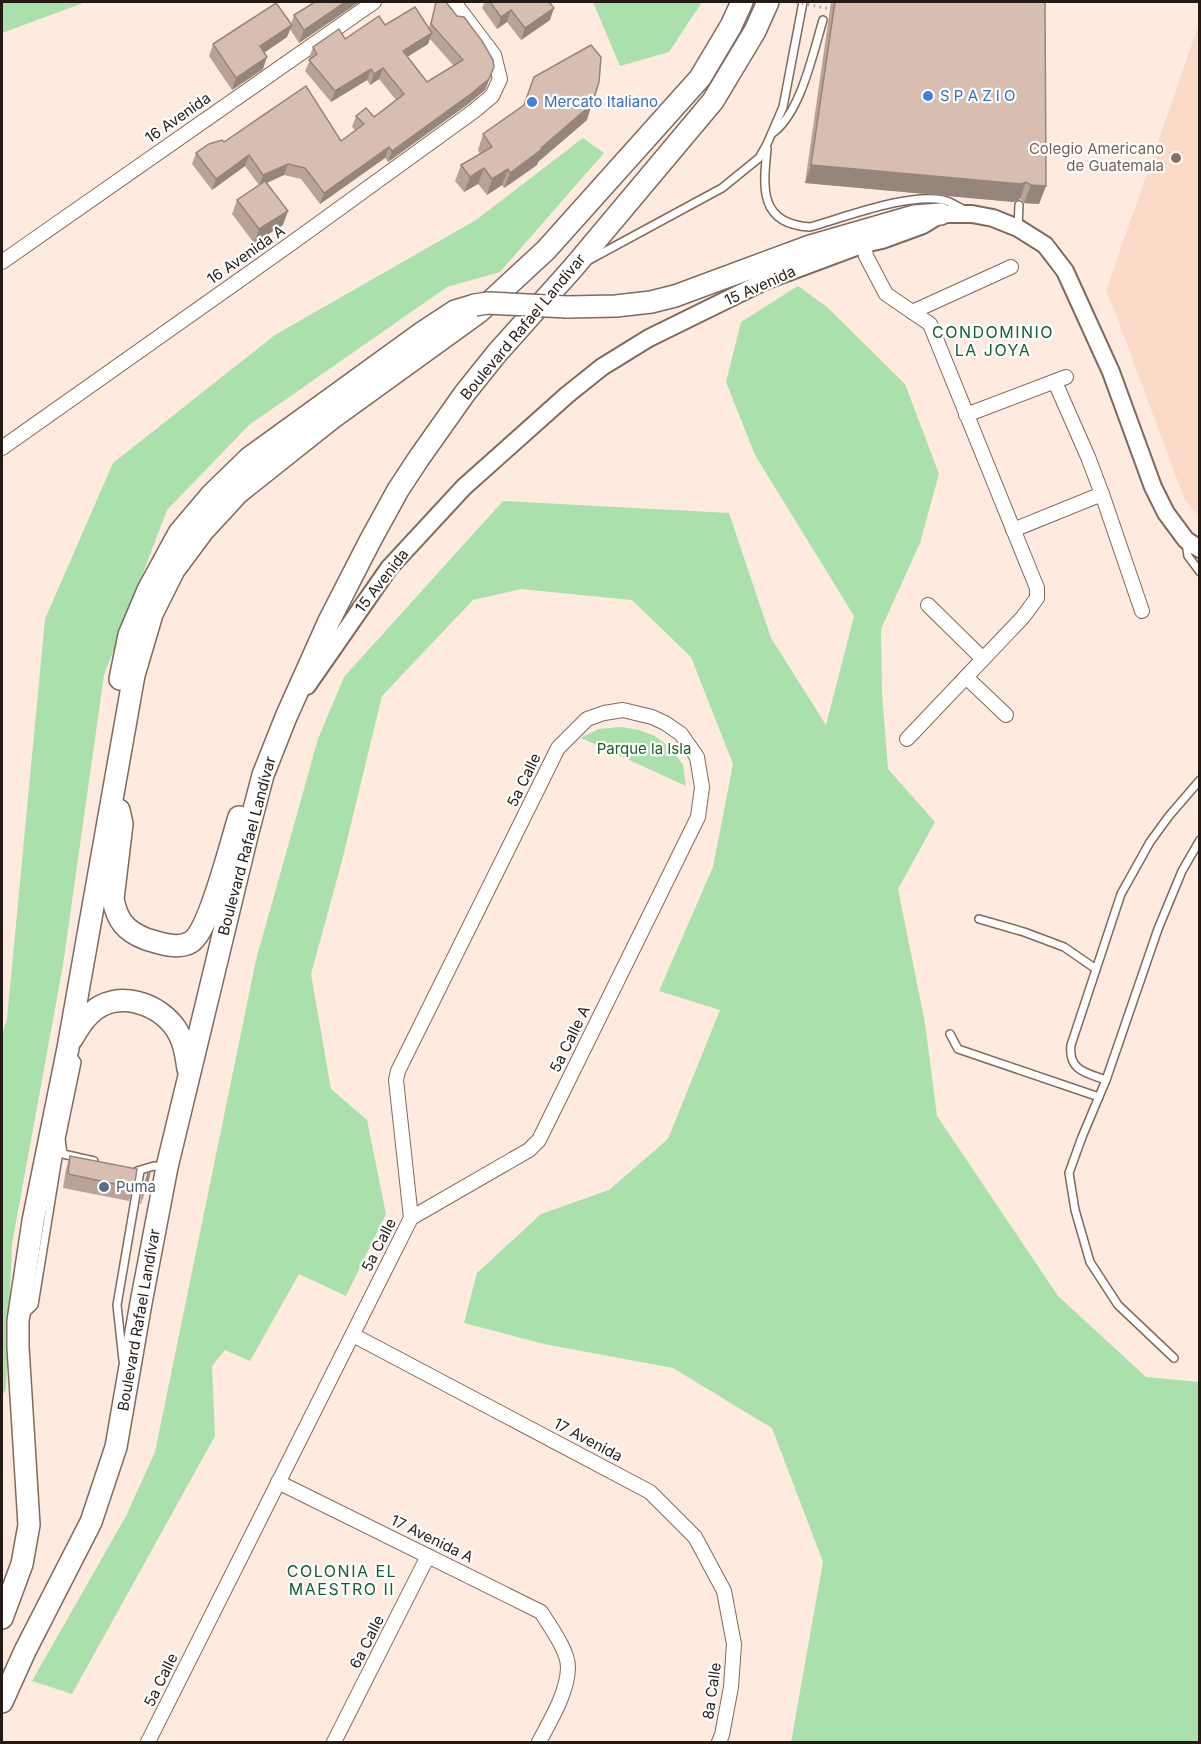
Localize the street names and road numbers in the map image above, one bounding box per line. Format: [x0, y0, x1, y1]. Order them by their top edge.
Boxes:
street label: 16 Avenida [141, 88, 214, 147]
street label: 16 Avenida A [203, 221, 288, 288]
street label: Boulevard Rafael Landívar [456, 250, 589, 404]
street label: 15 Avenida [721, 261, 798, 310]
street label: 15 Avenida [351, 545, 412, 616]
street label: 5a Calle [502, 750, 545, 810]
street label: Boulevard Rafael Landívar [213, 754, 280, 938]
street label: 5a Calle A [545, 1002, 594, 1075]
street label: 5a Calle [357, 1215, 400, 1275]
street label: Boulevard Rafael Landívar [113, 1227, 164, 1413]
street label: 17 Avenida [551, 1414, 626, 1466]
street label: 17 Avenida A [388, 1510, 477, 1567]
street label: 6a Calle [345, 1612, 388, 1672]
street label: 5a Calle [139, 1650, 182, 1710]
street label: 8a Calle [698, 1661, 725, 1721]

